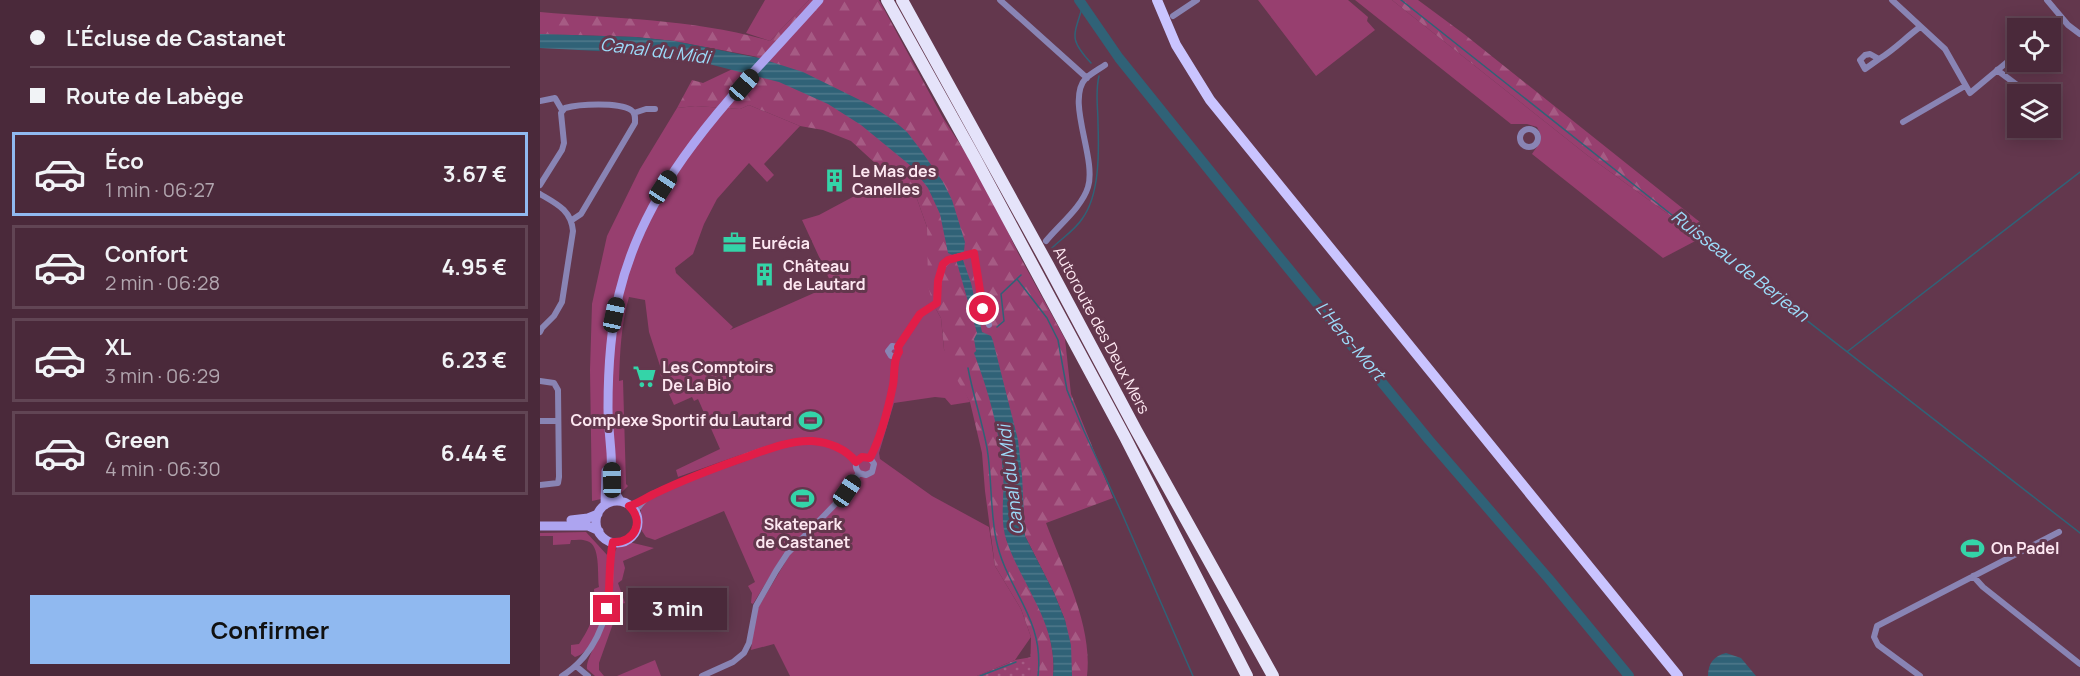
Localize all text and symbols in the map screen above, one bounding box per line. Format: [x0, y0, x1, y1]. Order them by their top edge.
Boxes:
map controls [2007, 18, 2061, 138]
button: locate [2007, 18, 2061, 72]
text: L'Écluse de Castanet [66, 23, 286, 53]
water label: Canal du Midi [599, 31, 714, 69]
car [725, 66, 763, 104]
text: Route de Labège [66, 81, 244, 111]
button: layers [2007, 84, 2061, 138]
text: Éco [105, 146, 144, 176]
icon: car [33, 147, 87, 201]
text: 3.67 € [443, 159, 507, 189]
place label: Le Mas des Canelles [852, 160, 937, 200]
car [646, 167, 680, 207]
building icon: Le Mas des Canelles [821, 167, 847, 193]
text: 1 min · 06:27 [105, 176, 215, 203]
water label: Ruisseau de Berjean [1667, 204, 1815, 327]
office icon: Eurécia [721, 230, 747, 256]
place label: Eurécia [752, 232, 810, 254]
text: Confort [105, 239, 188, 269]
icon: car [33, 240, 87, 294]
street label: Autoroute des Deux Mers [1048, 242, 1156, 418]
text: 4.95 € [441, 252, 507, 282]
place label: Château de Lautard [783, 255, 866, 295]
building icon: Château de Lautard [752, 262, 778, 288]
text: 2 min · 06:28 [105, 269, 220, 296]
route start [969, 295, 996, 322]
car [601, 296, 627, 334]
water label: L'Hers-Mort [1311, 296, 1392, 386]
text: XL [105, 332, 131, 362]
icon: car [33, 333, 87, 387]
text: 6.23 € [441, 345, 507, 375]
place label: Les Comptoirs De La Bio [662, 356, 774, 396]
text: 3 min · 06:29 [105, 362, 221, 389]
supermarket icon: Les Comptoirs De La Bio [631, 363, 657, 389]
sports icon: Complexe Sportif du Lautard [797, 407, 823, 433]
place label: Complexe Sportif du Lautard [570, 409, 792, 431]
water label: Canal du Midi [991, 421, 1029, 536]
text: Green [105, 425, 170, 455]
icon: car [33, 426, 87, 480]
text: 6.44 € [441, 438, 507, 468]
text: 4 min · 06:30 [105, 455, 221, 482]
car [603, 462, 621, 498]
car [829, 471, 865, 511]
sports icon: Skatepark de Castanet [790, 486, 816, 512]
place label: Skatepark de Castanet [756, 513, 851, 553]
sports icon: On Padel [1960, 535, 1986, 561]
place label: On Padel [1991, 537, 2059, 559]
callout: 3 min [628, 588, 727, 630]
button: Confirmer [30, 595, 510, 664]
route end [593, 595, 620, 622]
text: 3 min [652, 595, 703, 622]

